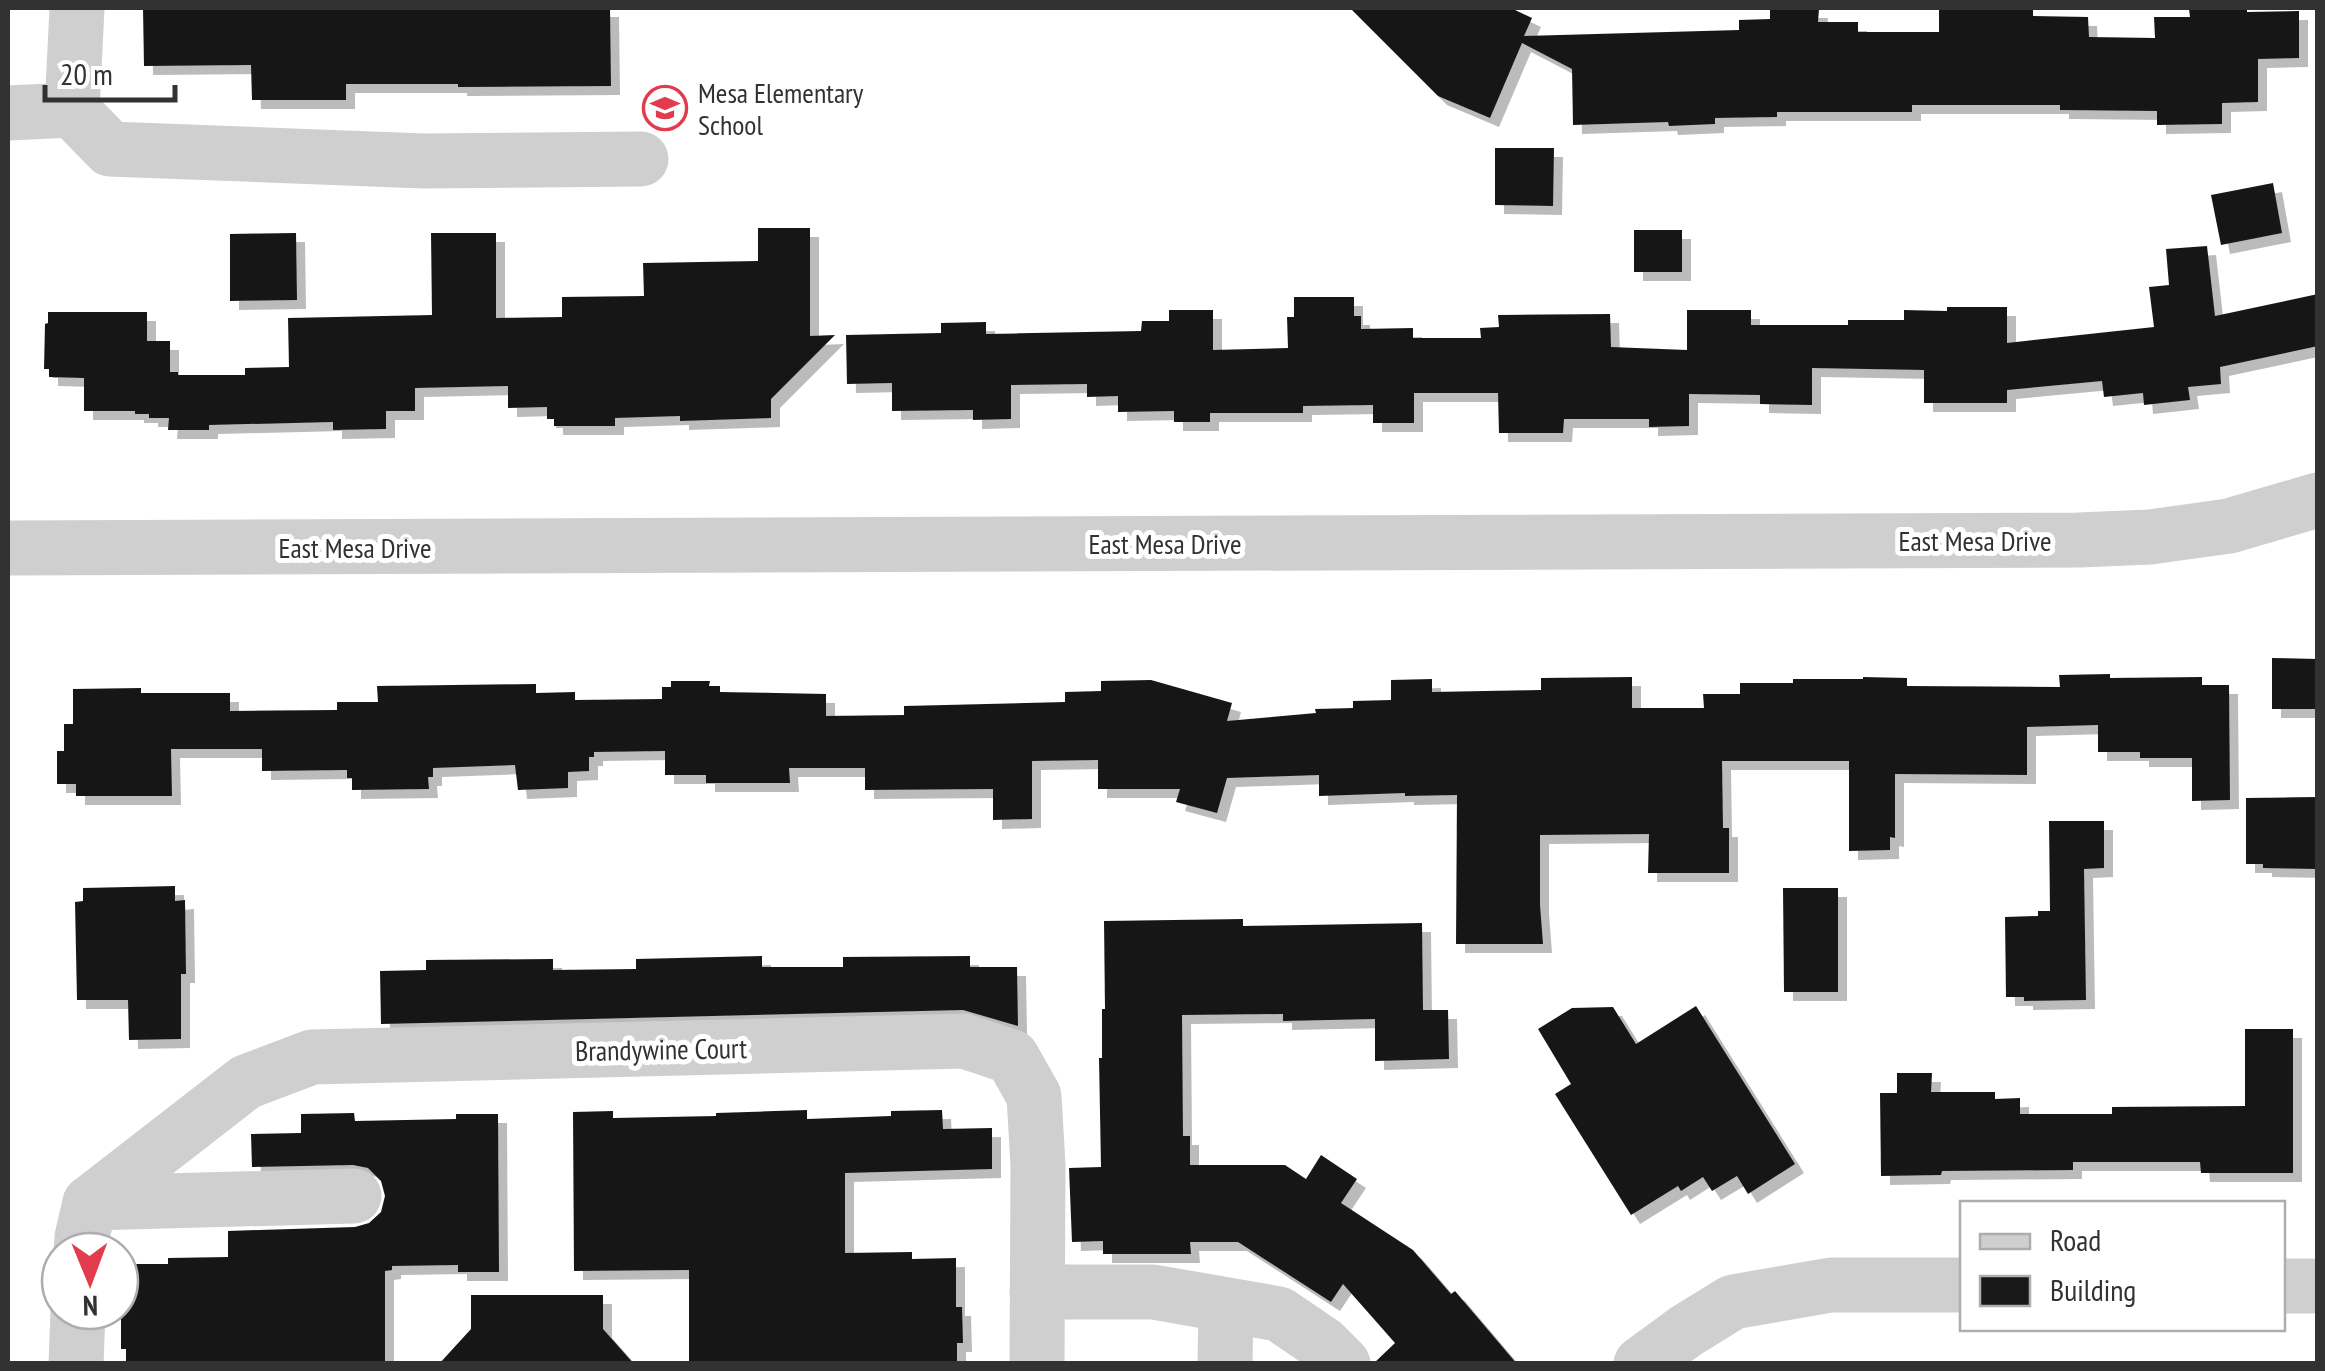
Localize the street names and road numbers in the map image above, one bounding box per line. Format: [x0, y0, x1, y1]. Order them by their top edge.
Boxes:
street label: East Mesa Drive [1898, 522, 2052, 559]
street label: East Mesa Drive [1088, 525, 1242, 562]
street label: East Mesa Drive [278, 529, 432, 566]
street label: Brandywine Court [575, 1029, 748, 1069]

